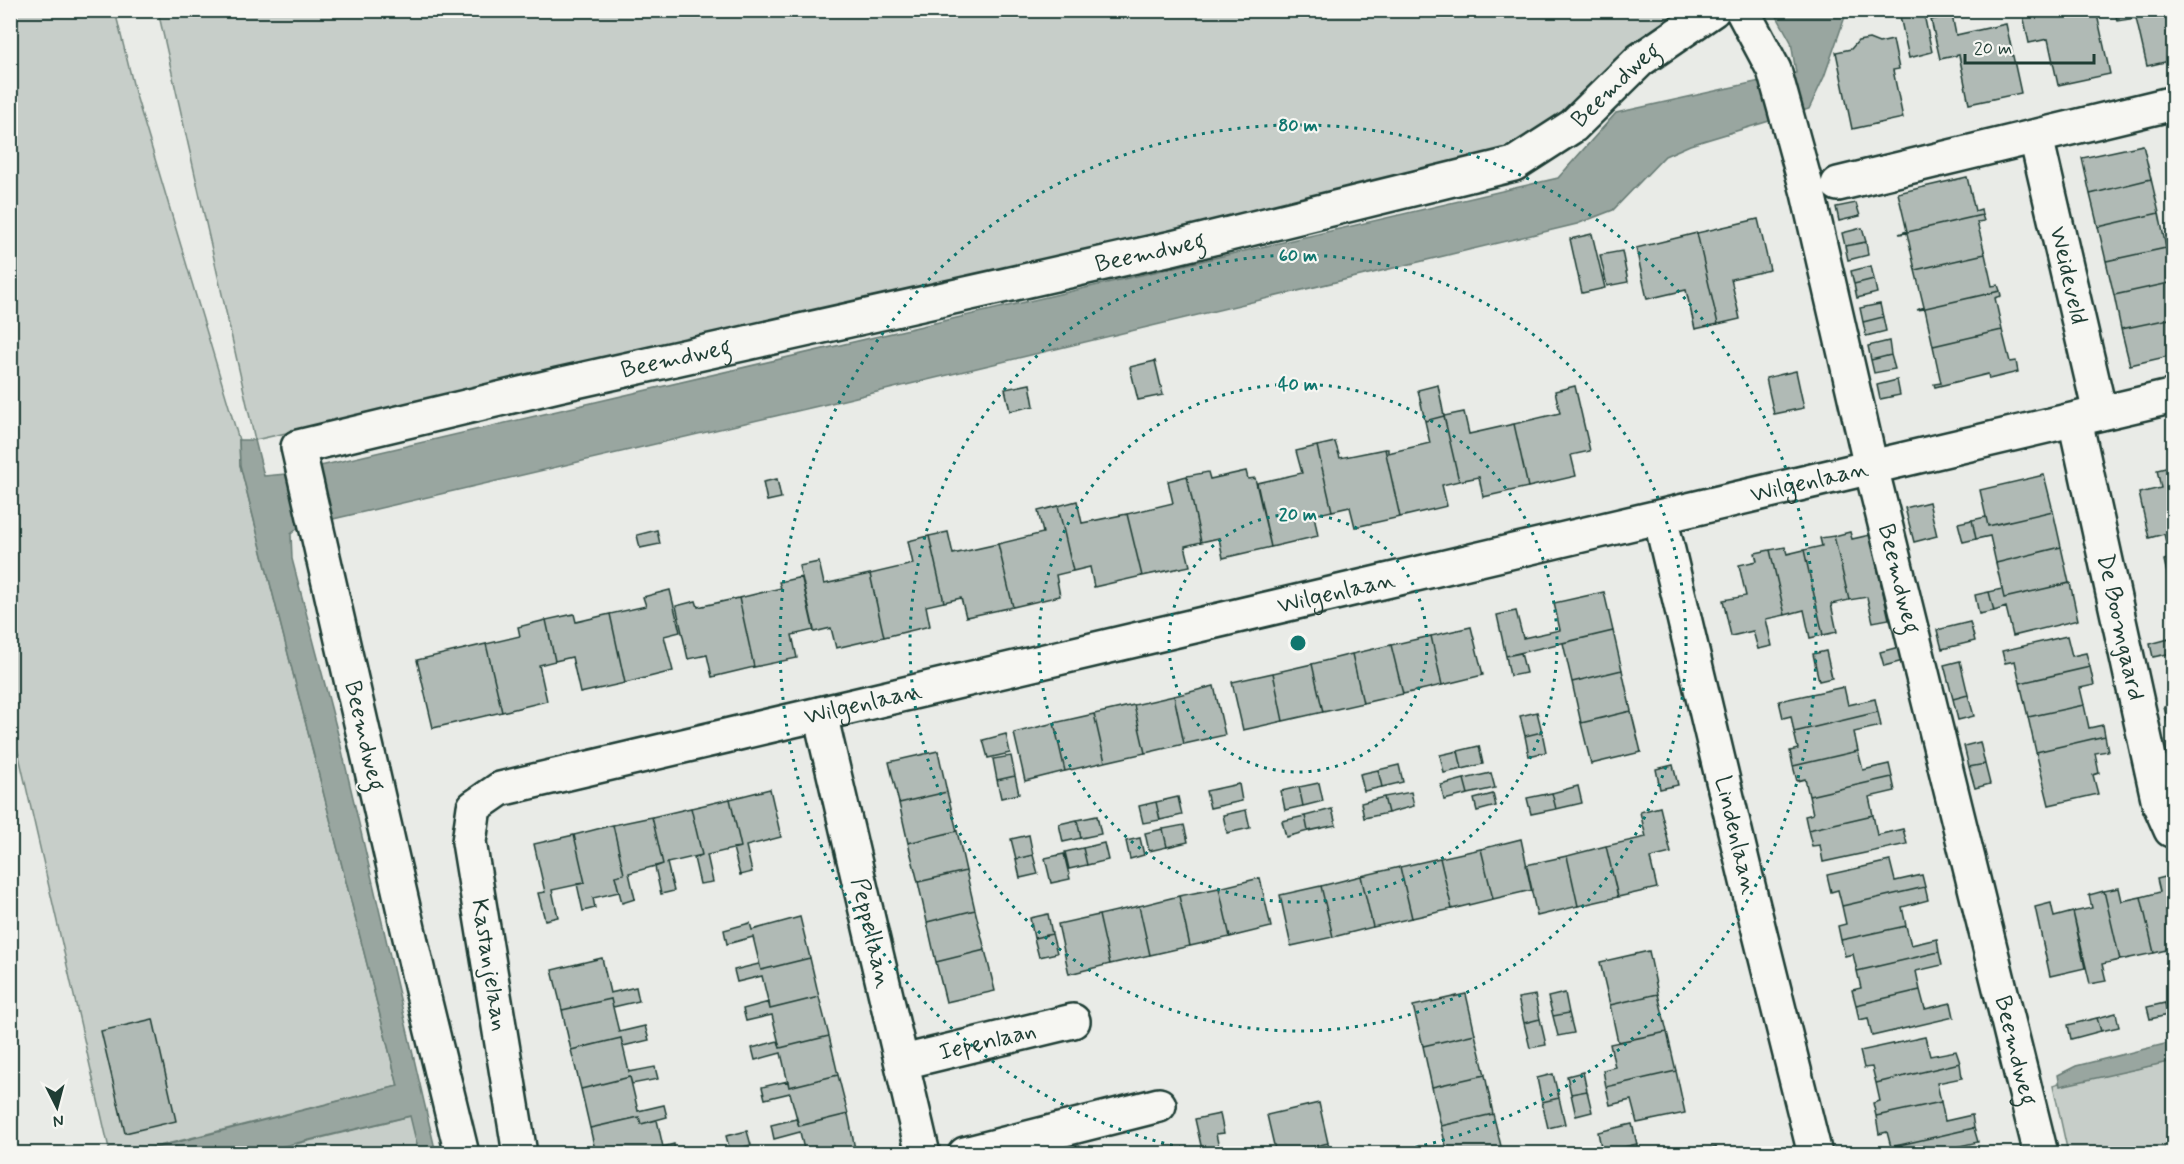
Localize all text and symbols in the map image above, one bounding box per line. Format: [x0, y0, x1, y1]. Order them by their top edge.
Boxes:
scale bar [1965, 27, 2094, 65]
street label: Beemdweg [1564, 35, 1668, 135]
text: 20 m [1974, 37, 2012, 61]
text: 80 m [1278, 114, 1318, 138]
street label: Weideveld [2042, 223, 2094, 327]
street label: Beemdweg [1092, 225, 1209, 280]
text: 60 m [1279, 244, 1317, 268]
street label: Beemdweg [618, 331, 735, 386]
text: 40 m [1278, 373, 1318, 397]
street label: Wilgenlaan [1747, 453, 1871, 510]
text: 20 m [1279, 503, 1317, 527]
street label: Beemdweg [1870, 521, 1927, 638]
street label: De Boomgaard [2089, 551, 2152, 703]
street label: Wilgenlaan [1274, 564, 1398, 621]
centre of rings [1288, 633, 1308, 653]
street label: Wilgenlaan [801, 675, 925, 733]
street label: Beemdweg [333, 678, 392, 795]
street label: Lindenlaan [1707, 773, 1765, 897]
street label: Peppellaan [843, 875, 899, 991]
street label: Kastanjelaan [463, 897, 515, 1033]
street label: Beemdweg [1987, 992, 2044, 1110]
street label: Iepenlaan [936, 1015, 1039, 1068]
north arrow [27, 1077, 87, 1137]
text: N [52, 1109, 65, 1131]

